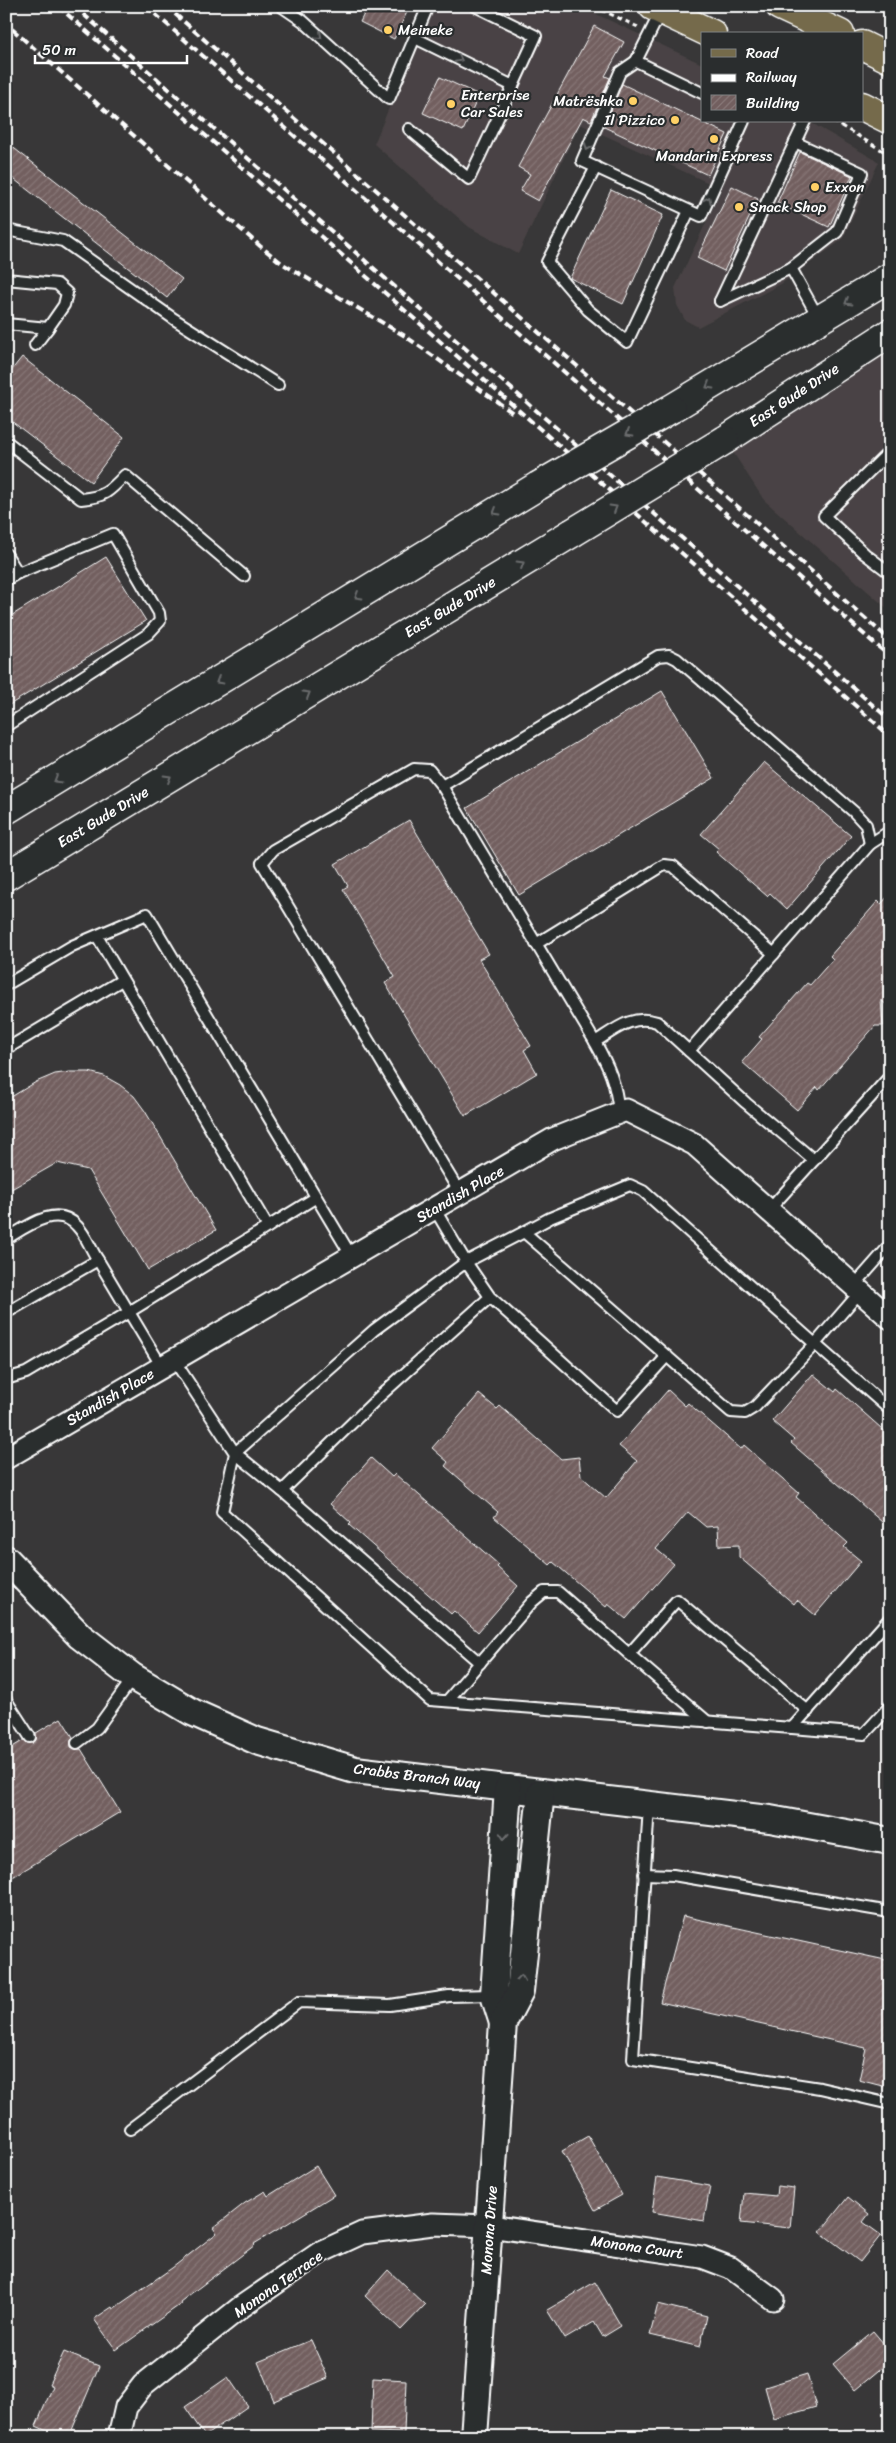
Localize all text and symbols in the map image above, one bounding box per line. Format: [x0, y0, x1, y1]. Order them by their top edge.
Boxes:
place label: Meineke [398, 17, 453, 43]
marker: Meineke [382, 24, 394, 36]
one-way arrow [314, 30, 323, 39]
scale bar [35, 32, 188, 64]
legend [701, 32, 864, 122]
text: 50 m [42, 37, 77, 63]
text: Road [746, 40, 779, 66]
one-way arrow [454, 53, 463, 64]
text: Railway [746, 64, 797, 90]
place label: Enterprise Car Sales [461, 82, 529, 125]
place label: Matrëshka [553, 88, 623, 114]
text: Building [746, 90, 800, 116]
marker: Matrëshka [627, 95, 639, 107]
marker: Enterprise Car Sales [445, 98, 457, 110]
place label: Il Pizzico [603, 107, 666, 133]
marker: Il Pizzico [669, 114, 681, 126]
marker: Mandarin Express [708, 133, 720, 145]
one-way arrow [584, 143, 594, 151]
place label: Mandarin Express [656, 143, 773, 169]
place label: Exxon [825, 174, 864, 200]
marker: Exxon [809, 181, 821, 193]
place label: Snack Shop [749, 194, 826, 220]
one-way arrow [702, 196, 712, 205]
marker: Snack Shop [733, 201, 745, 213]
one-way arrow [844, 296, 853, 306]
street label: East Gude Drive [743, 356, 845, 434]
one-way arrow [705, 380, 714, 389]
one-way arrow [625, 427, 634, 437]
one-way arrow [608, 504, 617, 514]
one-way arrow [493, 505, 502, 515]
one-way arrow [515, 561, 524, 571]
street label: East Gude Drive [399, 569, 501, 645]
one-way arrow [354, 590, 363, 600]
one-way arrow [215, 674, 224, 684]
one-way arrow [301, 690, 310, 700]
one-way arrow [53, 773, 62, 783]
one-way arrow [162, 775, 171, 785]
street label: East Gude Drive [52, 779, 154, 855]
street label: Standish Place [411, 1158, 509, 1230]
street label: Standish Place [61, 1361, 159, 1433]
street label: Crabbs Branch Way [352, 1755, 482, 1797]
one-way arrow [498, 1833, 509, 1841]
one-way arrow [515, 1974, 526, 1982]
street label: Monona Drive [473, 2184, 505, 2275]
street label: Monona Court [589, 2228, 685, 2266]
street label: Monona Terrace [228, 2243, 328, 2325]

